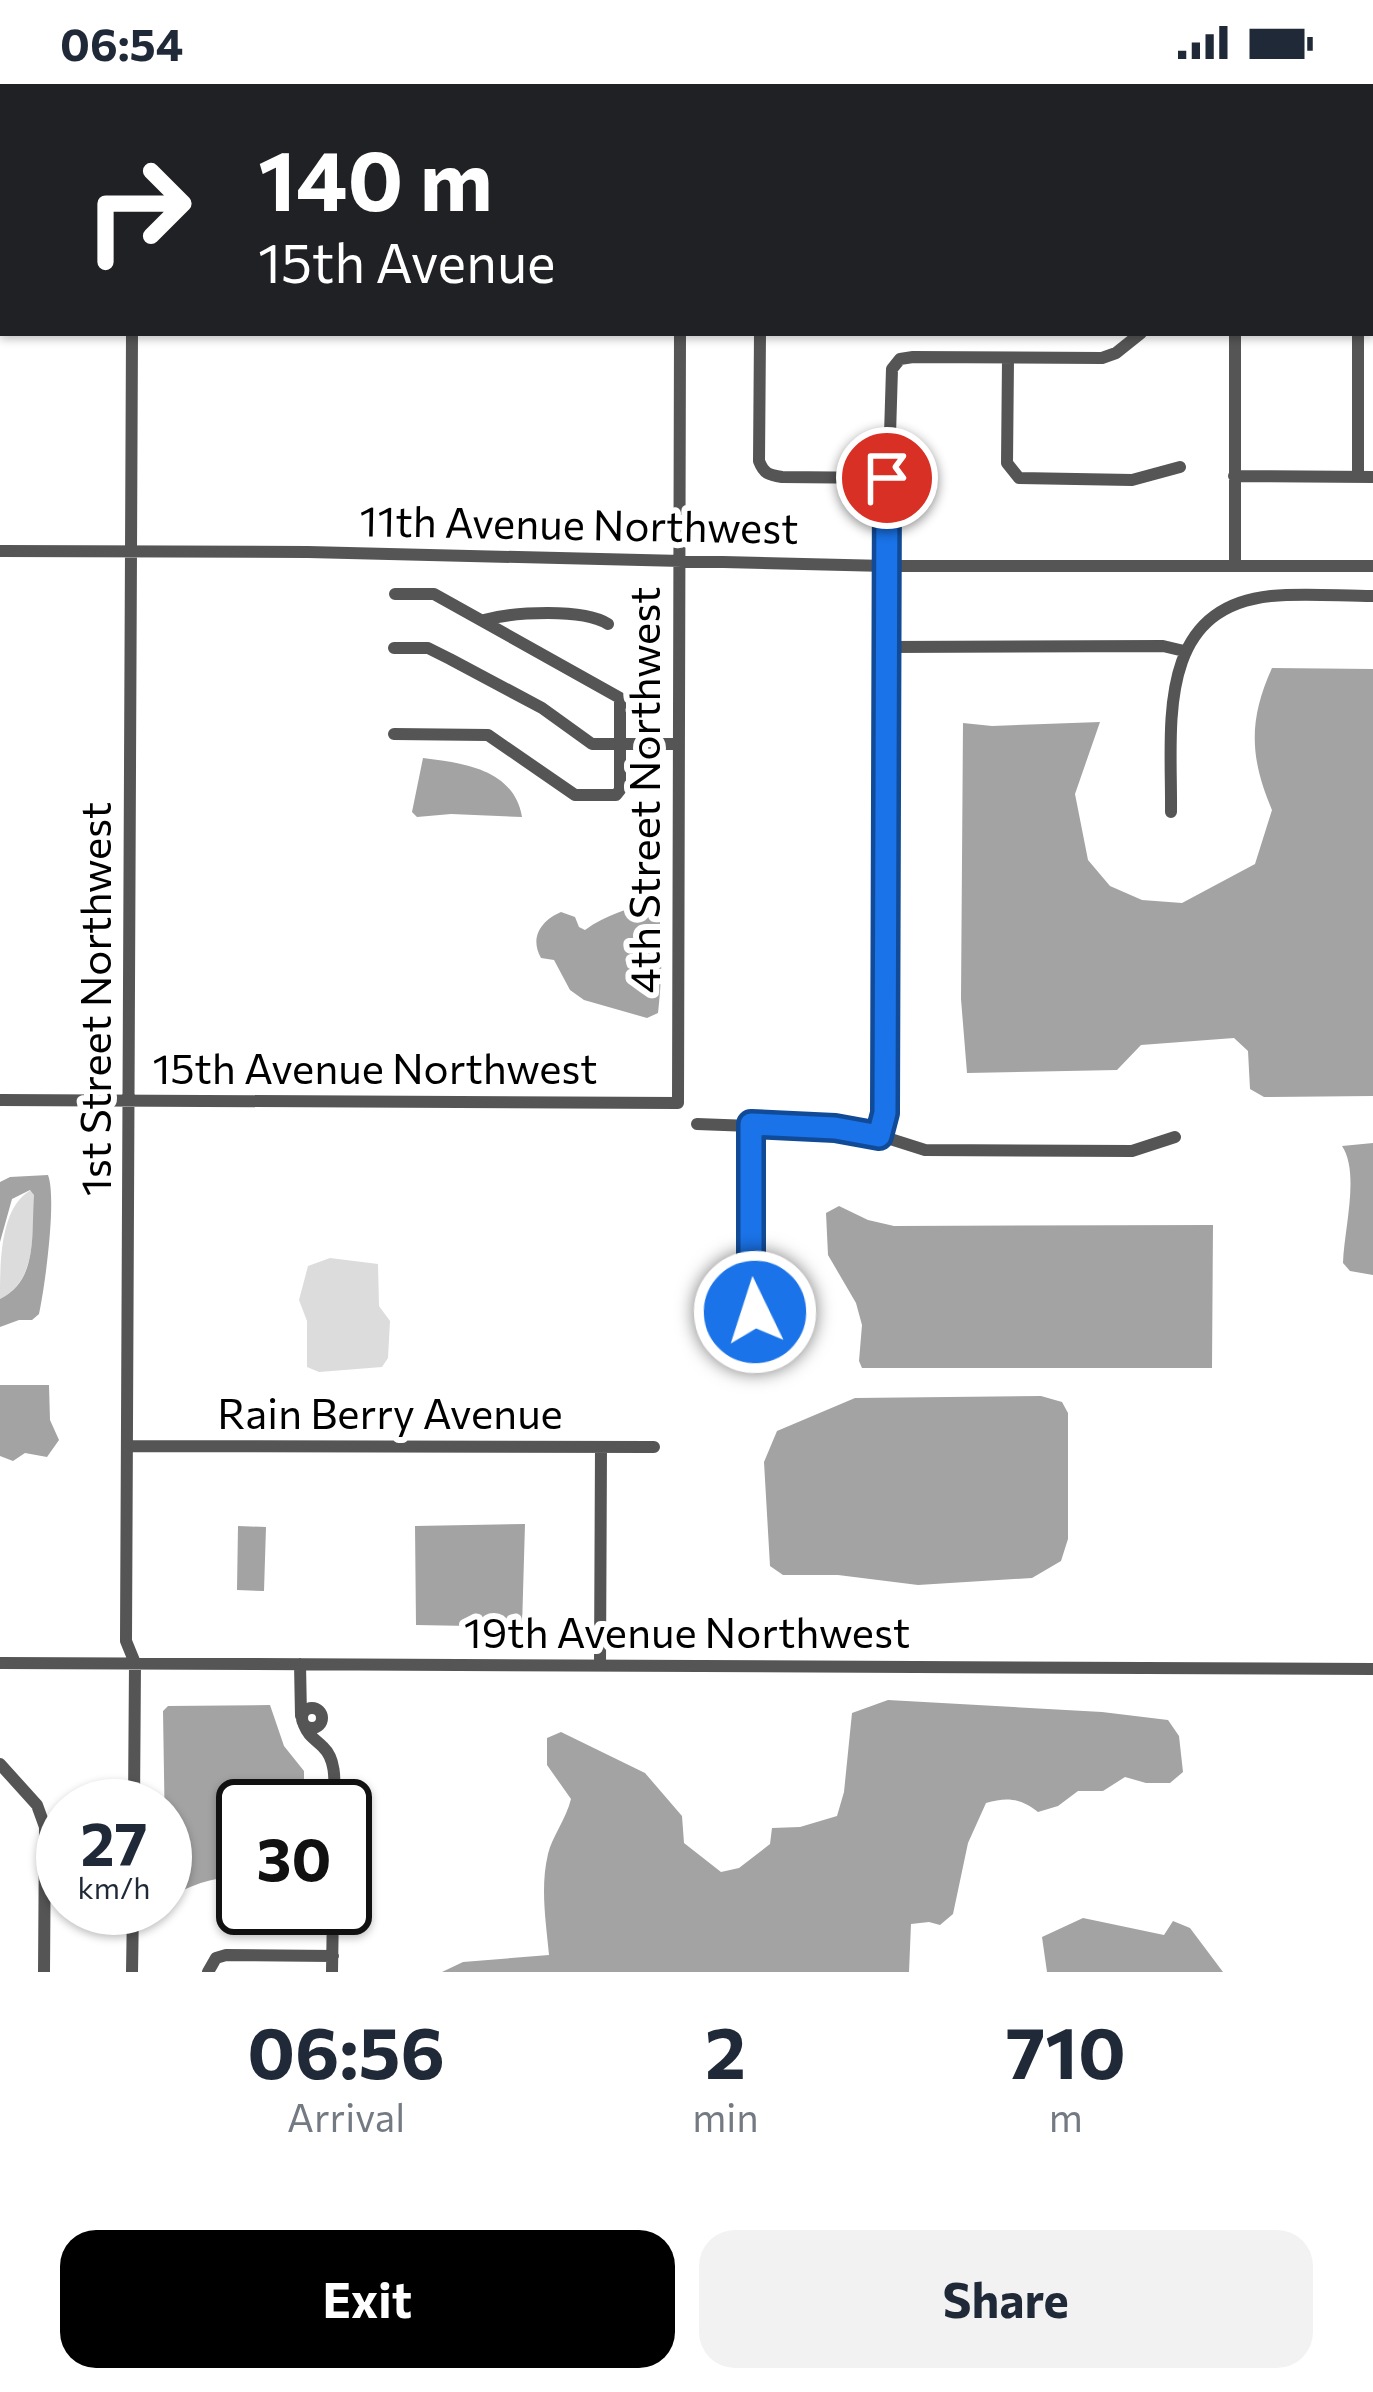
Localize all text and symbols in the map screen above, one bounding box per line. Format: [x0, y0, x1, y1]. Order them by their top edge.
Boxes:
text: 06:54 [60, 15, 183, 70]
text: 140 m [258, 126, 493, 228]
icon: right [60, 132, 216, 288]
text: 15th Avenue [258, 228, 556, 294]
pin [836, 427, 938, 529]
icon: arrive [854, 445, 920, 511]
street label: 11th Avenue Northwest [359, 493, 799, 553]
street label: 4th Street Northwest [617, 587, 669, 993]
street label: 1st Street Northwest [68, 802, 120, 1196]
street label: 15th Avenue Northwest [152, 1041, 598, 1093]
position arrow [692, 1249, 818, 1375]
street label: Rain Berry Avenue [217, 1386, 563, 1438]
street label: 19th Avenue Northwest [464, 1605, 910, 1657]
speed limit sign: 30 [216, 1779, 372, 1935]
text: 27 [81, 1805, 147, 1878]
text: km/h [78, 1868, 150, 1905]
text: 06:56 [247, 2006, 445, 2094]
text: 2 [705, 2006, 746, 2094]
text: 710 [1006, 2006, 1126, 2094]
text: Arrival [287, 2092, 405, 2140]
text: min [692, 2092, 759, 2140]
text: m [1049, 2092, 1083, 2140]
button: Exit [60, 2230, 675, 2368]
button: Share [699, 2230, 1313, 2368]

